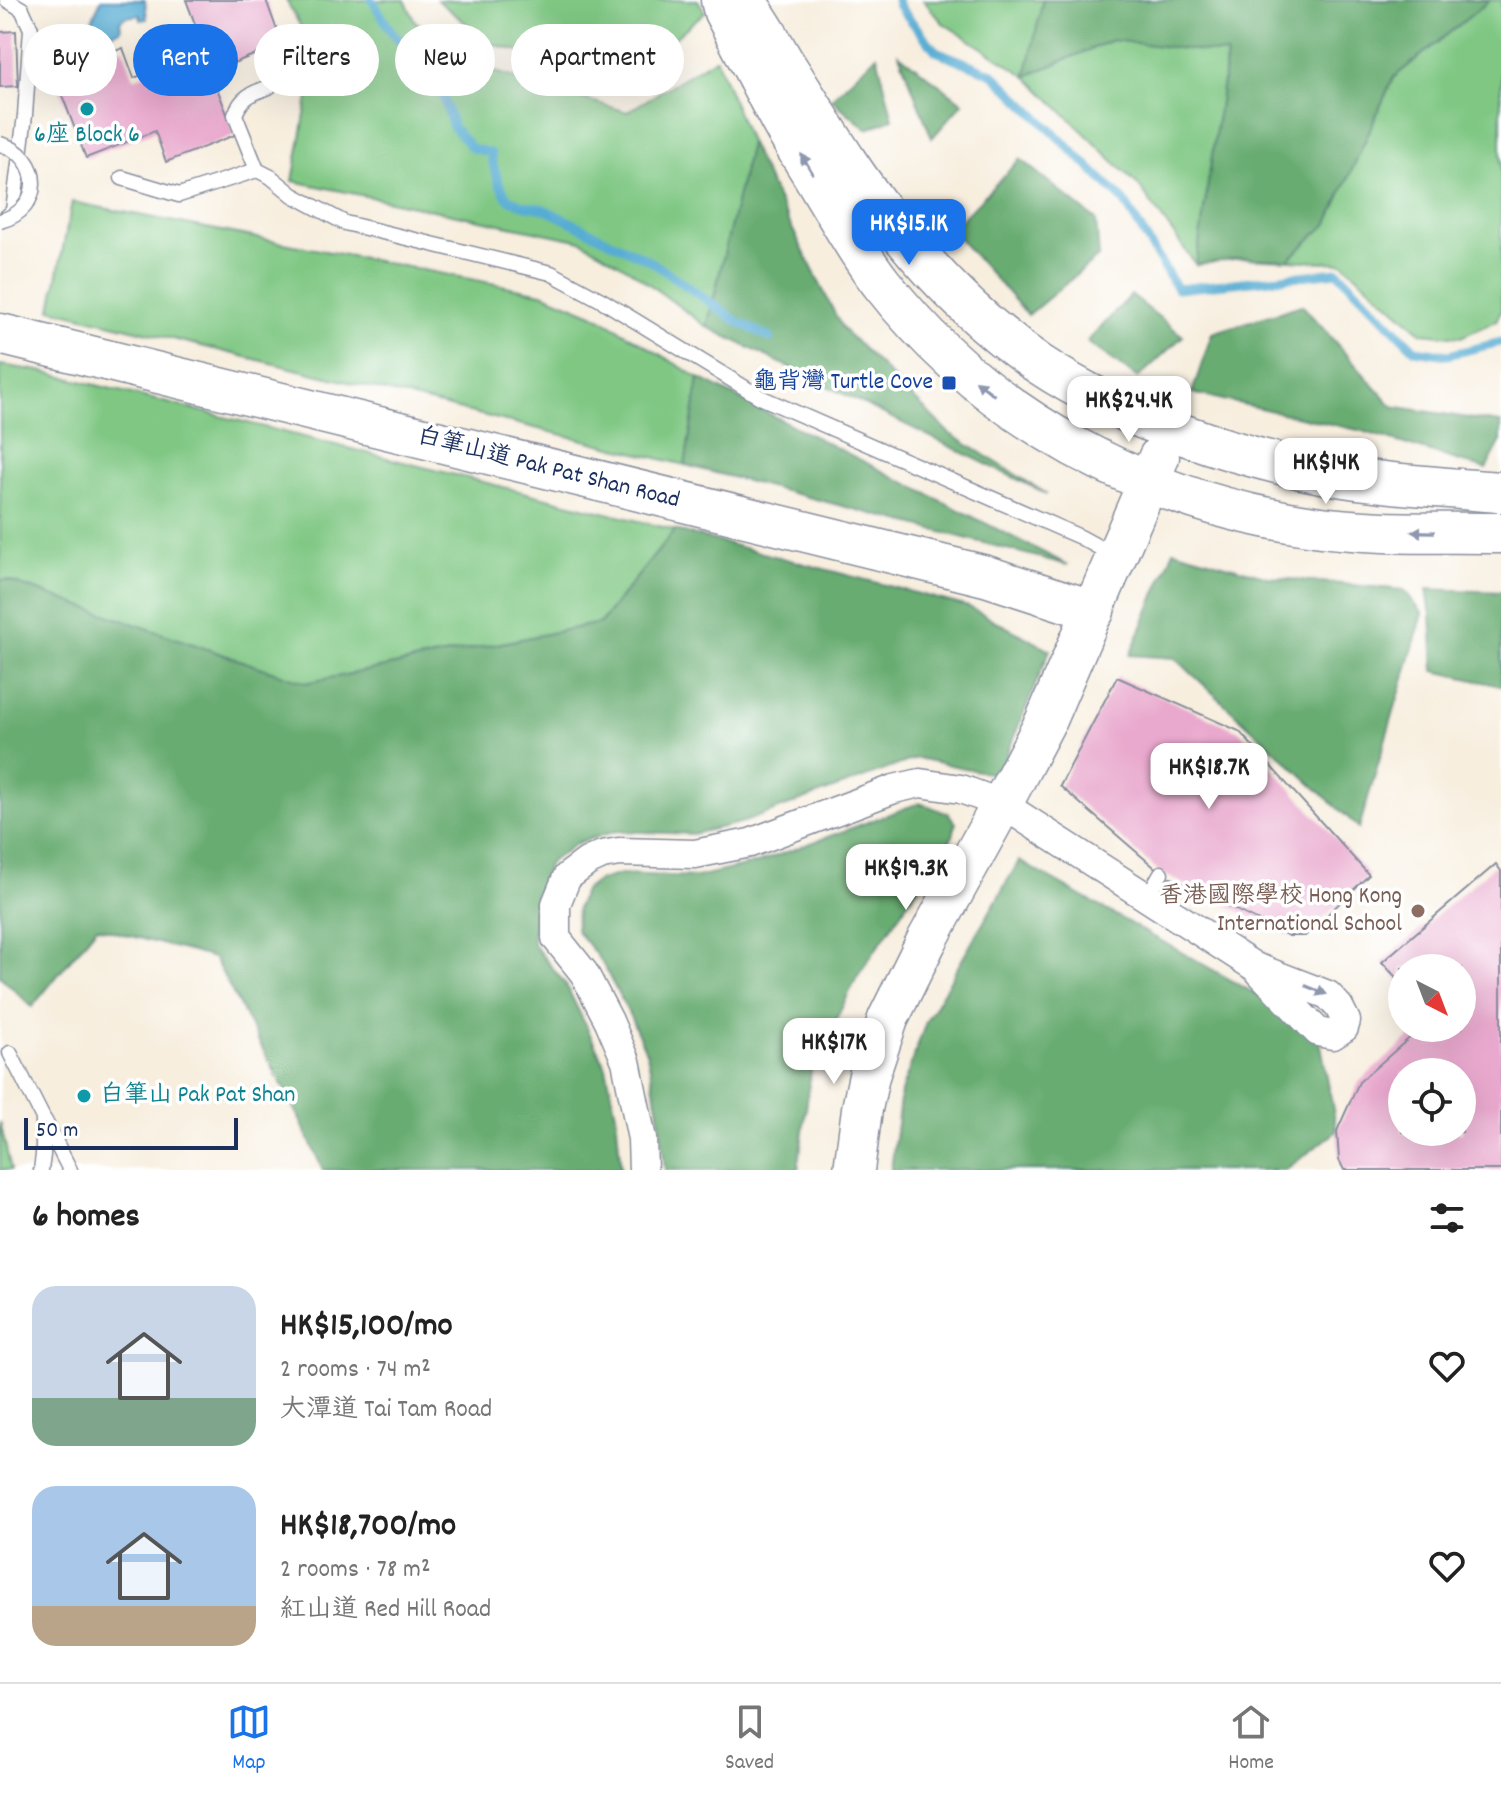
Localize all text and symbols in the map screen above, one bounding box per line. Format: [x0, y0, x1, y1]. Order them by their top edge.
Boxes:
chip: Buy [24, 24, 117, 96]
chip: Rent [133, 24, 238, 96]
chip: Filters [254, 24, 379, 96]
chip: New [395, 24, 495, 96]
chip: Apartment [511, 24, 684, 96]
marker: 6座 Block 6 [78, 100, 96, 118]
place label: 6座 Block 6 [34, 119, 140, 153]
one-way arrow [800, 153, 814, 175]
pin: HK$15.1K [826, 199, 992, 267]
text: HK$15.1K [870, 206, 948, 243]
place label: 龜背灣 Turtle Cove [753, 366, 933, 400]
marker: 龜背灣 Turtle Cove [940, 374, 958, 392]
pin: HK$24.4K [1046, 376, 1212, 444]
one-way arrow [975, 380, 995, 396]
text: HK$24.4K [1085, 383, 1173, 420]
street label: 白筆山道 Pak Pat Shan Road [413, 420, 683, 518]
pin: HK$14K [1261, 438, 1391, 506]
text: HK$14K [1292, 445, 1360, 482]
one-way arrow [1410, 526, 1435, 538]
pin: HK$18.7K [1126, 743, 1292, 811]
text: HK$18.7K [1169, 750, 1249, 787]
pin: HK$19.3K [823, 844, 989, 912]
text: HK$19.3K [864, 851, 948, 888]
place label: 香港國際學校 Hong Kong International School [1159, 880, 1402, 942]
marker: 香港國際學校 Hong Kong International School [1409, 902, 1427, 920]
north arrow [1388, 954, 1476, 1042]
map controls [1388, 954, 1476, 1146]
one-way arrow [1304, 984, 1328, 997]
pin: HK$17K [769, 1018, 899, 1086]
text: HK$17K [801, 1025, 867, 1062]
button: locate [1388, 1058, 1476, 1146]
place label: 白筆山 Pak Pat Shan [100, 1079, 295, 1113]
marker: 白筆山 Pak Pat Shan [75, 1087, 93, 1105]
scale bar [24, 1114, 238, 1150]
text: 50 m [36, 1116, 78, 1147]
text: 6 homes [32, 1194, 140, 1243]
icon: filters [1425, 1196, 1469, 1240]
text: HK$15,100/mo [280, 1303, 453, 1352]
icon: home [96, 1318, 192, 1414]
icon: heart [1425, 1344, 1469, 1388]
text: 2 rooms · 74 m² [280, 1352, 431, 1389]
text: 大潭道 Tai Tam Road [280, 1392, 492, 1429]
text: HK$18,700/mo [280, 1503, 456, 1552]
icon: home [96, 1518, 192, 1614]
icon: heart [1425, 1544, 1469, 1588]
text: 2 rooms · 78 m² [280, 1552, 430, 1589]
text: 紅山道 Red Hill Road [280, 1592, 491, 1629]
tab: Map [227, 1700, 271, 1779]
tab: Saved [725, 1700, 774, 1779]
tab: Home [1228, 1700, 1274, 1779]

